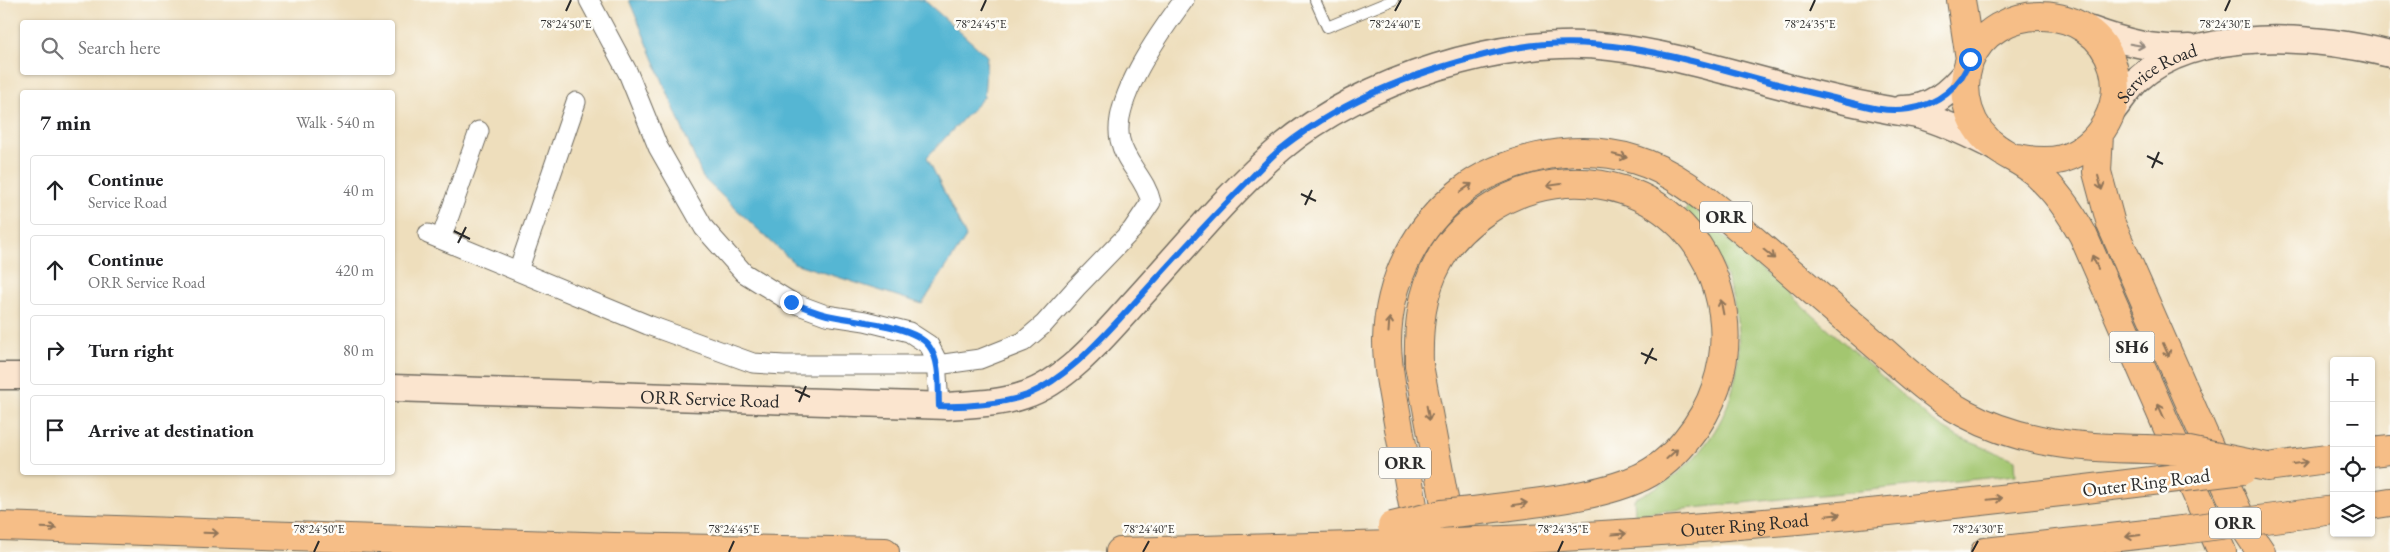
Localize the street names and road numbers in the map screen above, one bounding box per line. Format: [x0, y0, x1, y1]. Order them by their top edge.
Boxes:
street label: Service Road [2111, 37, 2200, 108]
road number: ORR [1700, 202, 1752, 232]
road number: SH6 [2110, 332, 2154, 362]
street label: ORR Service Road [640, 384, 780, 414]
road number: ORR [1379, 448, 1431, 478]
street label: Outer Ring Road [2081, 462, 2212, 503]
street label: Outer Ring Road [1680, 507, 1810, 543]
road number: ORR [2209, 508, 2261, 538]

